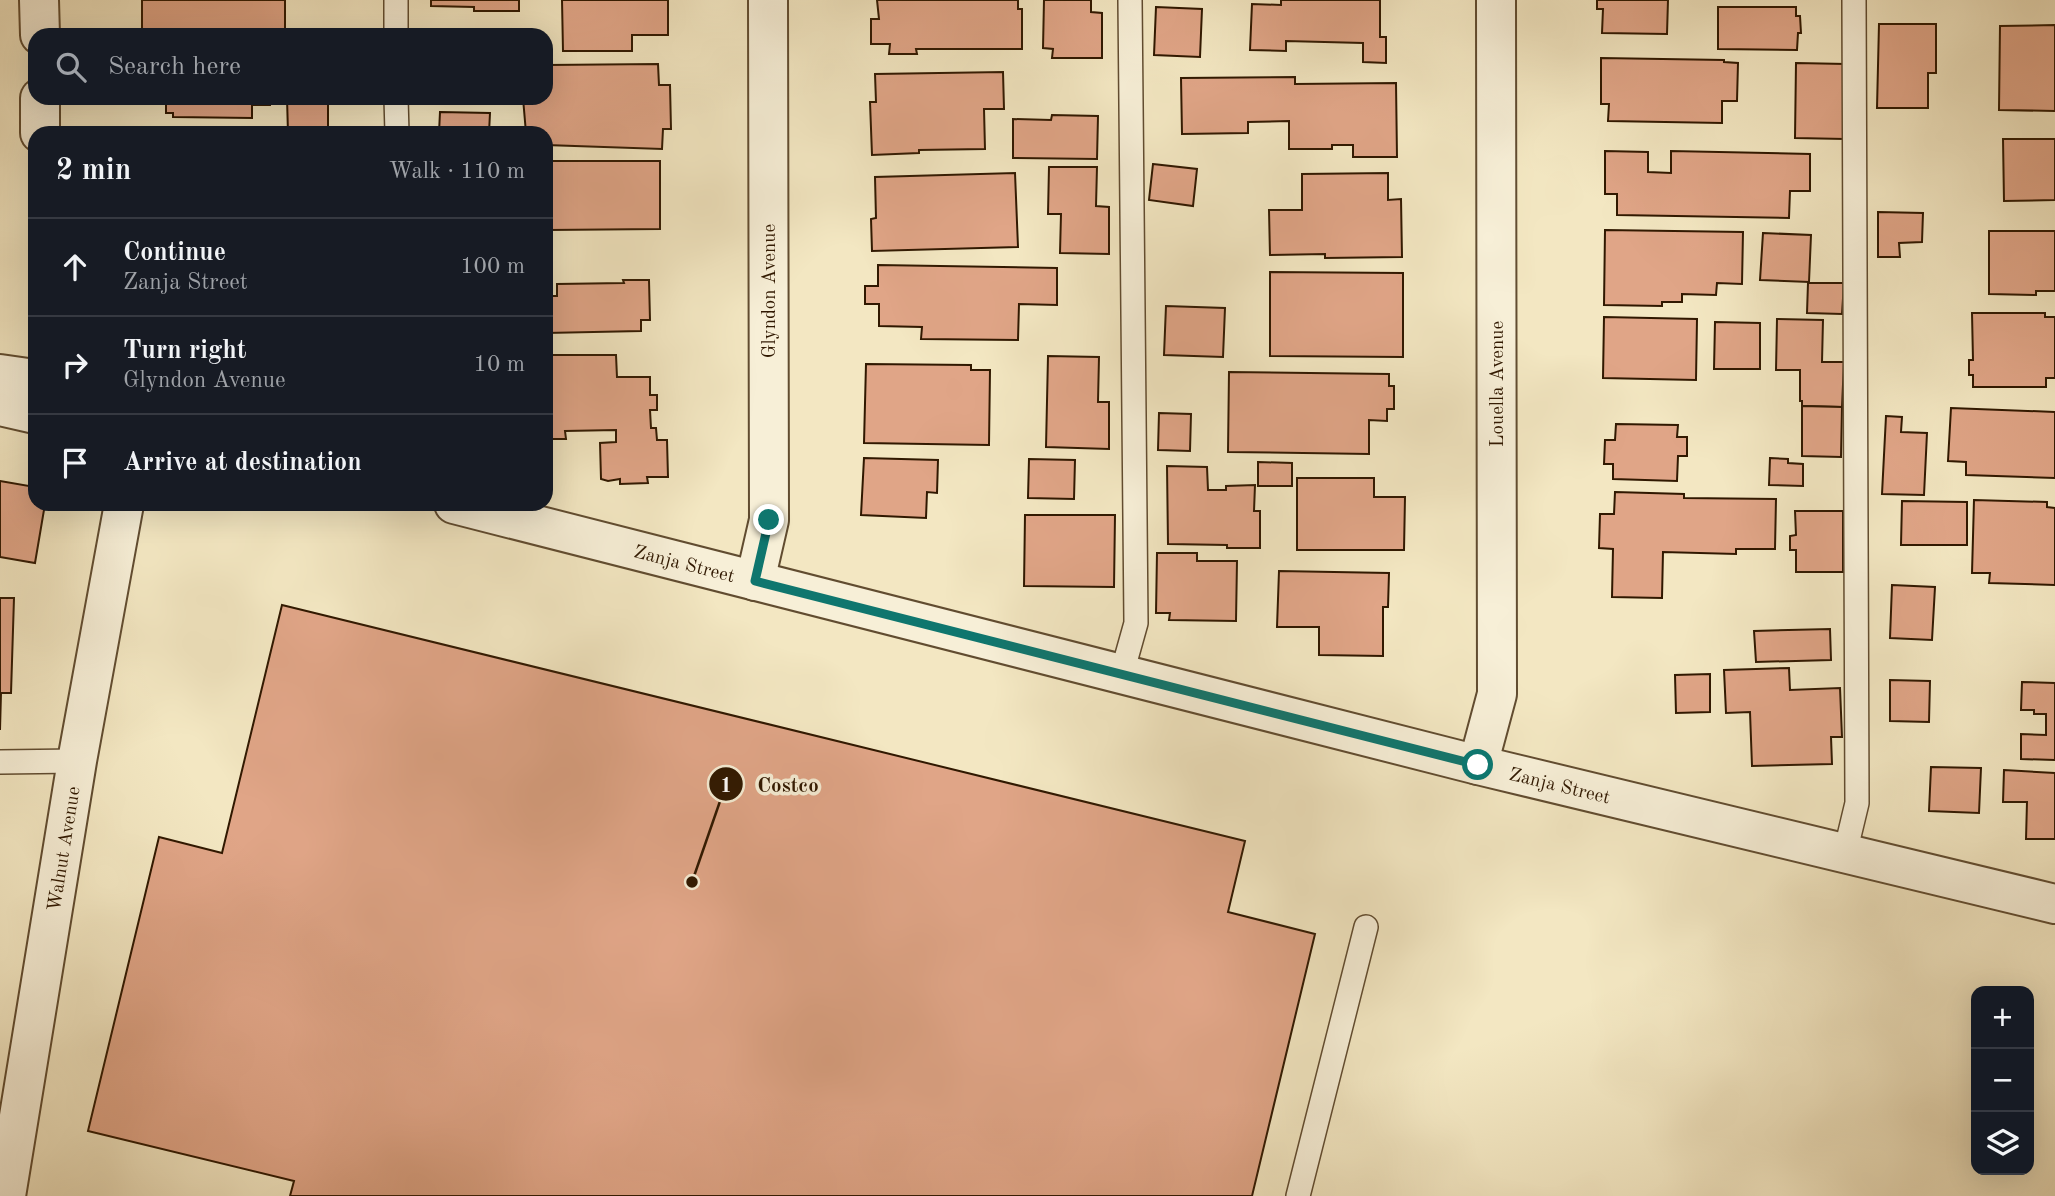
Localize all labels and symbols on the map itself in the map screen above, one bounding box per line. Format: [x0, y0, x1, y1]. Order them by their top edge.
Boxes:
street label: Glyndon Avenue [761, 224, 780, 358]
street label: Louella Avenue [1489, 321, 1508, 447]
route end [753, 504, 784, 535]
street label: Zanja Street [632, 543, 736, 587]
route start [1462, 749, 1493, 780]
callout: Costco [709, 763, 833, 805]
street label: Zanja Street [1507, 766, 1612, 808]
text: 1 [720, 776, 732, 797]
text: Costco [757, 776, 819, 797]
street label: Walnut Avenue [46, 785, 85, 913]

